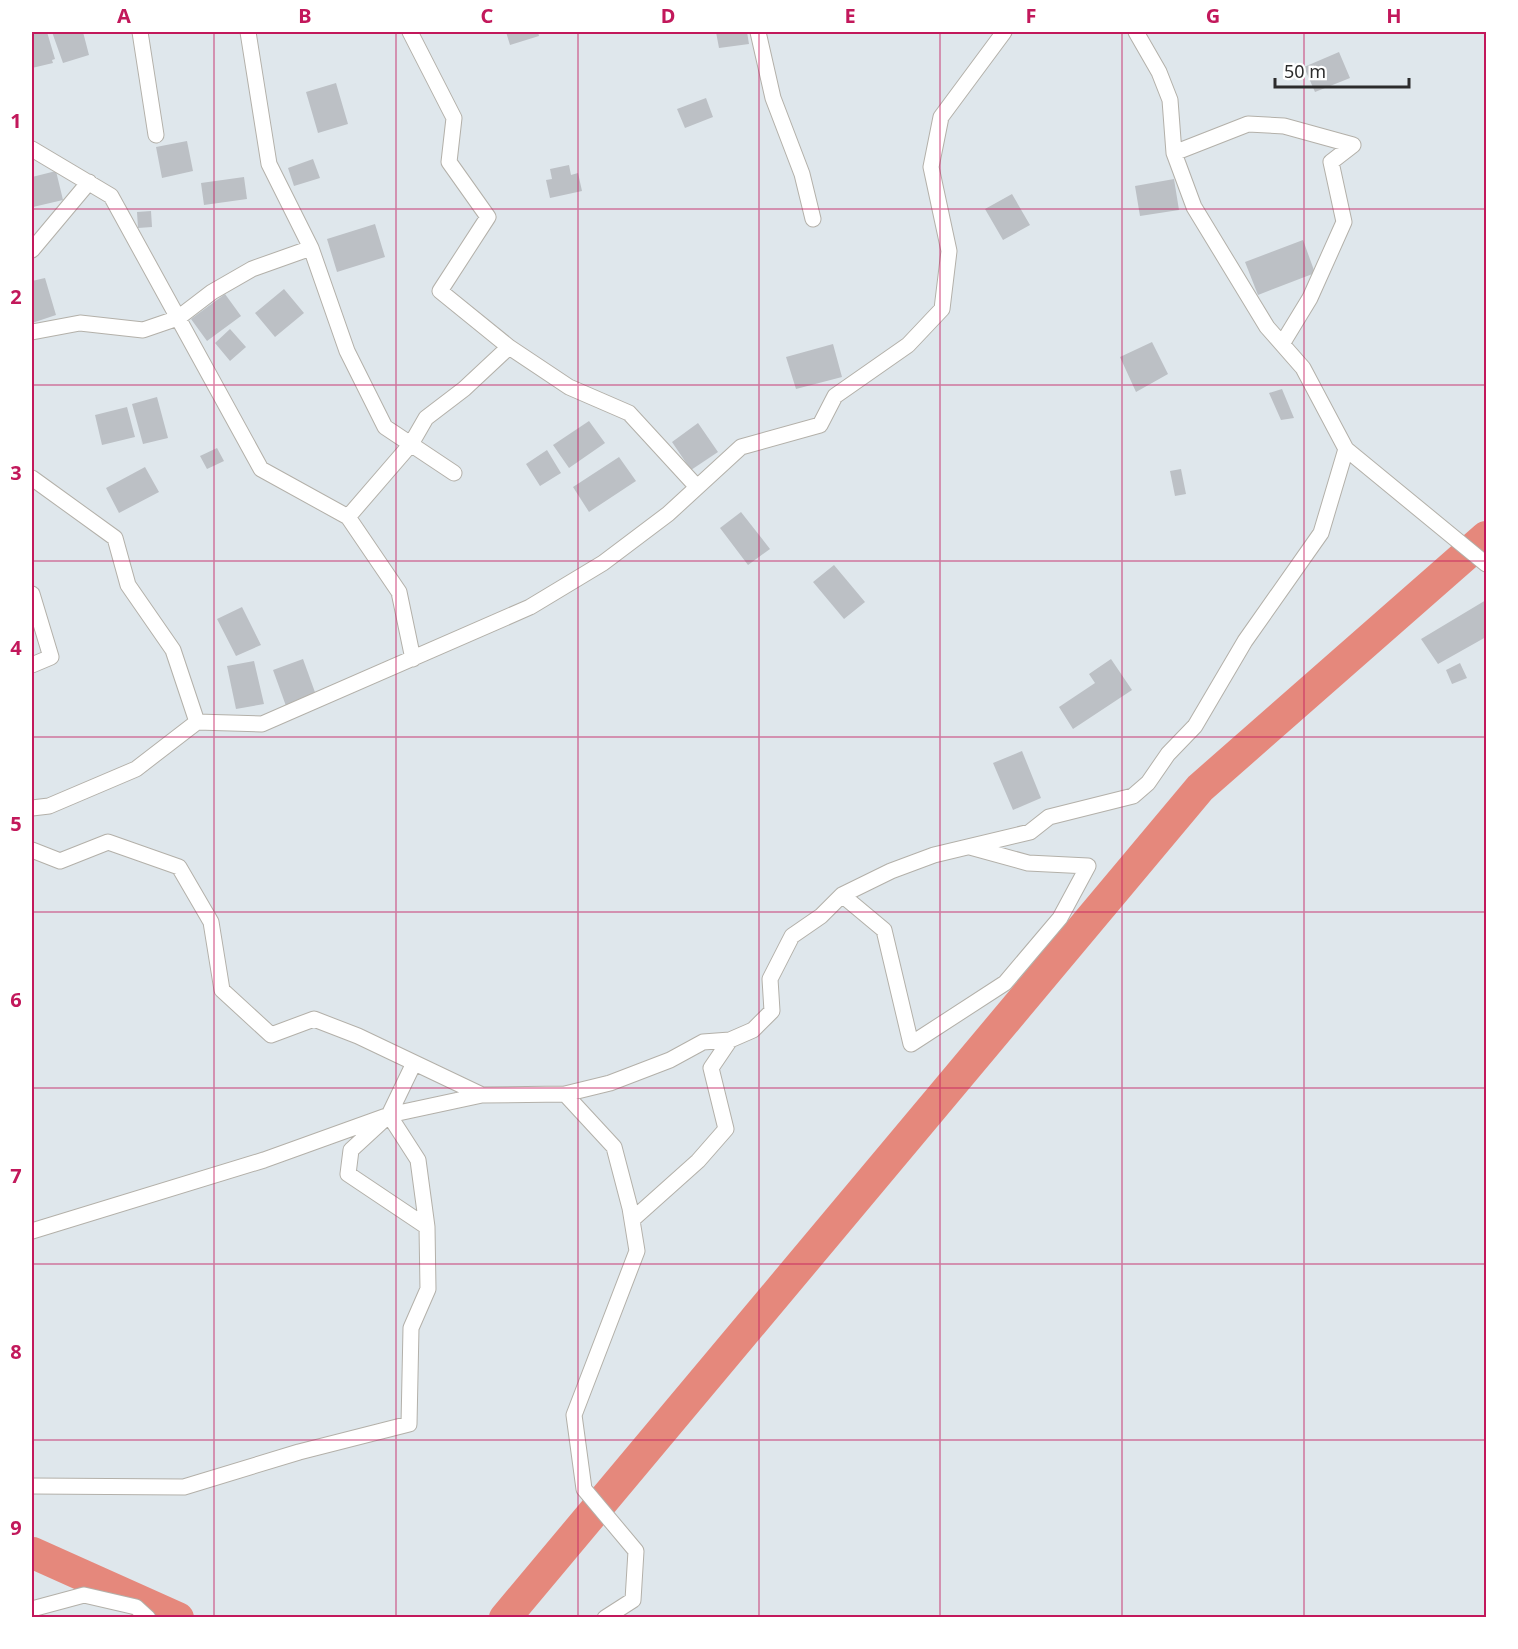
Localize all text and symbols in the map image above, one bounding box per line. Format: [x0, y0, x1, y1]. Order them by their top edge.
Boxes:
text: A [117, 2, 131, 29]
text: B [298, 2, 312, 29]
text: C [481, 2, 494, 29]
text: D [661, 2, 675, 29]
text: E [844, 2, 856, 29]
text: F [1026, 2, 1036, 29]
text: G [1206, 2, 1220, 29]
text: H [1386, 2, 1402, 29]
scale bar [1275, 51, 1408, 89]
text: 50 m [1284, 59, 1326, 83]
text: 1 [10, 107, 22, 134]
text: 2 [10, 283, 22, 310]
text: 3 [10, 459, 22, 486]
text: 4 [10, 634, 22, 661]
text: 5 [10, 810, 22, 837]
text: 6 [10, 986, 22, 1013]
text: 7 [10, 1162, 22, 1189]
text: 8 [10, 1338, 22, 1365]
text: 9 [10, 1514, 22, 1541]

